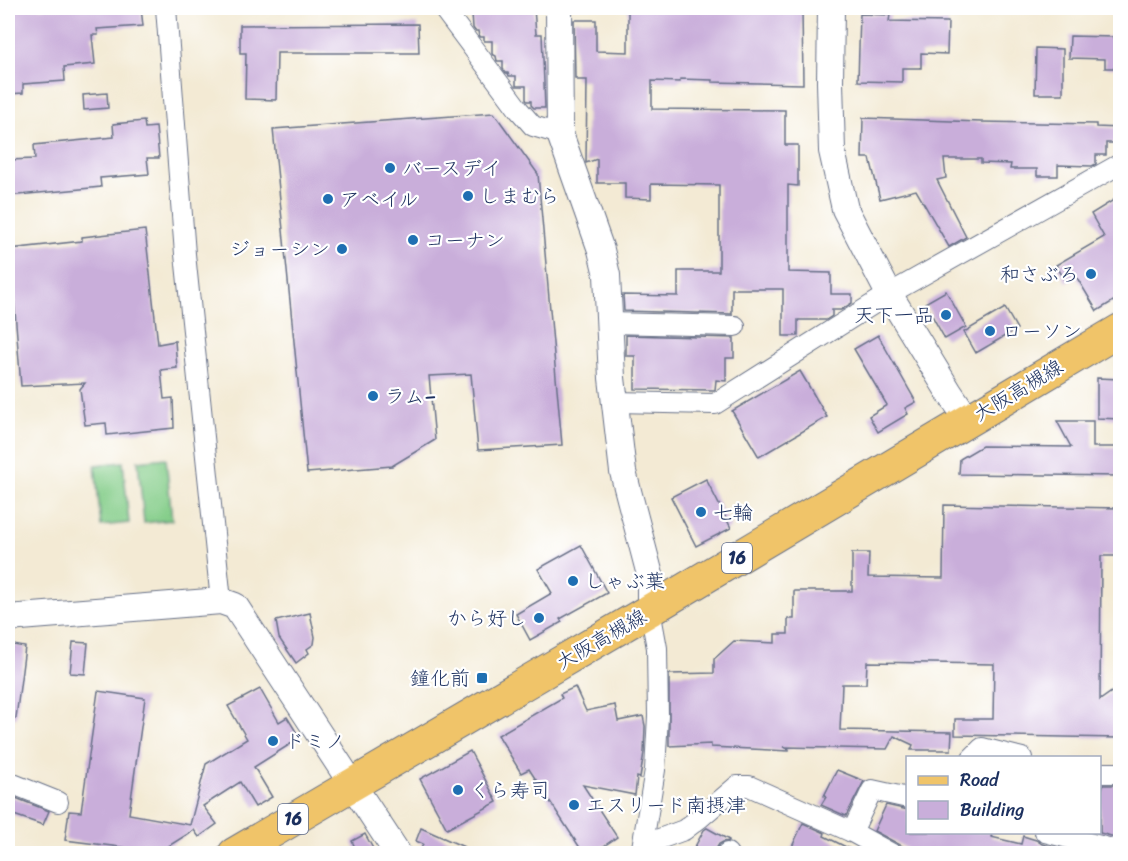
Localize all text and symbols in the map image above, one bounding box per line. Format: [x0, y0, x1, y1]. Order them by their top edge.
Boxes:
place label: バースデイ [402, 151, 501, 186]
marker: バースデイ [383, 161, 397, 175]
place label: しまむら [480, 179, 560, 214]
place label: アベイル [340, 182, 419, 217]
marker: しまむら [461, 189, 475, 203]
marker: アベイル [321, 192, 335, 206]
place label: コーナン [425, 223, 505, 258]
place label: ジョーシン [230, 232, 330, 267]
marker: コーナン [406, 233, 420, 247]
marker: ジョーシン [335, 242, 349, 256]
place label: 和さぶろ [1000, 257, 1079, 292]
marker: 和さぶろ [1084, 267, 1098, 281]
place label: 天下一品 [854, 298, 934, 333]
marker: 天下一品 [939, 308, 953, 322]
place label: ローソン [1002, 314, 1082, 349]
marker: ローソン [983, 324, 997, 338]
street label: 大阪高槻線 [966, 350, 1070, 431]
place label: ラム− [385, 379, 436, 414]
marker: ラム− [366, 389, 380, 403]
place label: 七輪 [713, 495, 753, 530]
marker: 七輪 [694, 505, 708, 519]
road number: 16 [722, 543, 752, 573]
place label: しゃぶ葉 [585, 564, 665, 599]
marker: しゃぶ葉 [566, 574, 580, 588]
street label: 大阪高槻線 [549, 599, 653, 680]
place label: から好し [447, 601, 527, 636]
marker: から好し [532, 611, 546, 625]
place label: 鐘化前 [410, 661, 470, 696]
marker: 鐘化前 [475, 671, 489, 685]
place label: ドミノ [285, 724, 345, 759]
marker: ドミノ [266, 734, 280, 748]
legend [906, 756, 1101, 834]
text: Road [960, 764, 1000, 796]
place label: くら寿司 [470, 773, 550, 808]
marker: くら寿司 [451, 783, 465, 797]
place label: エスリード南摂津 [586, 788, 746, 823]
text: Building [960, 794, 1024, 826]
marker: エスリード南摂津 [567, 798, 581, 812]
road number: 16 [278, 804, 308, 834]

